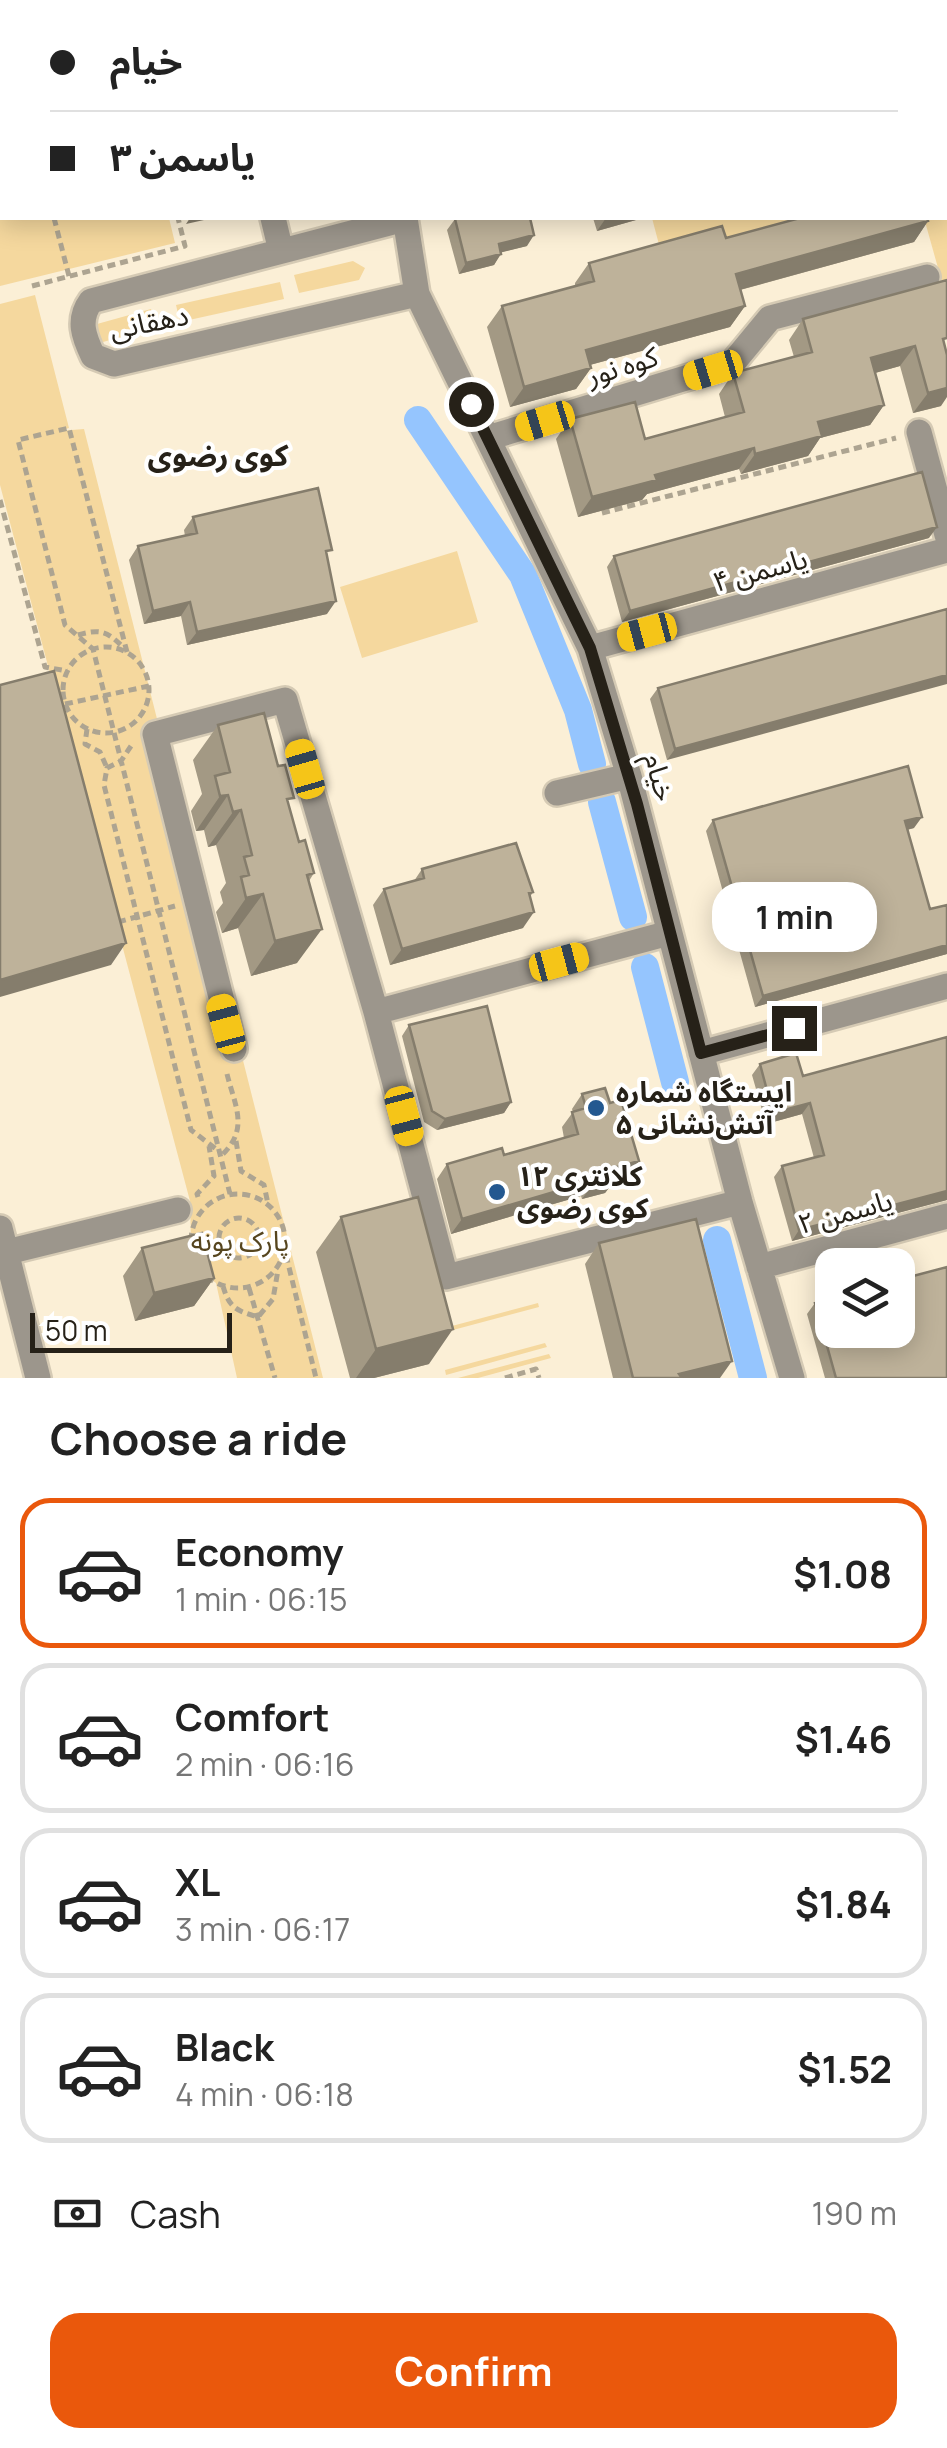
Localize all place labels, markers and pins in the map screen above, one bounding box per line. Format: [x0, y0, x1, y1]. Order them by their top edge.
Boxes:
place label: ایستگاه شماره ۵ آتش‌نشانی [616, 1072, 792, 1142]
marker: ایستگاه شماره ۵ آتش‌نشانی [585, 1097, 607, 1119]
place label: کلانتری ۱۲ کوی رضوی [517, 1156, 649, 1226]
marker: کلانتری ۱۲ کوی رضوی [486, 1181, 508, 1203]

